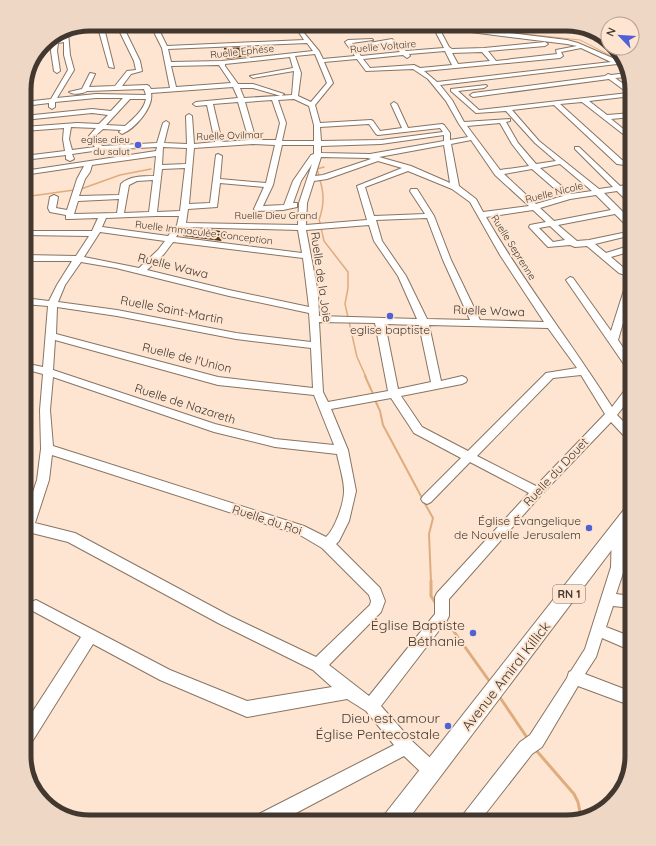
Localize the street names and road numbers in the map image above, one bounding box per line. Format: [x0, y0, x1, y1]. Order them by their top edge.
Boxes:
street label: Ruelle Voltaire [349, 37, 417, 56]
street label: Ruelle Ephése [209, 42, 275, 61]
street label: Ruelle Ovilmar [196, 128, 264, 143]
street label: Ruelle Nicole [524, 179, 585, 206]
street label: Ruelle Dieu Grand [235, 209, 317, 222]
street label: Ruelle Seprenne [488, 212, 539, 283]
street label: Ruelle Immaculée-Conception [134, 218, 273, 247]
street label: Ruelle de la Joie [308, 231, 335, 323]
street label: Ruelle Wawa [136, 250, 210, 282]
street label: Ruelle Saint-Martin [119, 292, 225, 327]
street label: Ruelle Wawa [453, 302, 525, 319]
street label: Ruelle de l'Union [141, 339, 233, 376]
street label: Ruelle de Nazareth [133, 380, 238, 427]
street label: Ruelle du Douet [520, 434, 591, 509]
street label: Ruelle du Roi [230, 501, 304, 538]
road number: RN 1 [553, 585, 585, 603]
street label: Avenue Amiral Killick [458, 618, 554, 734]

